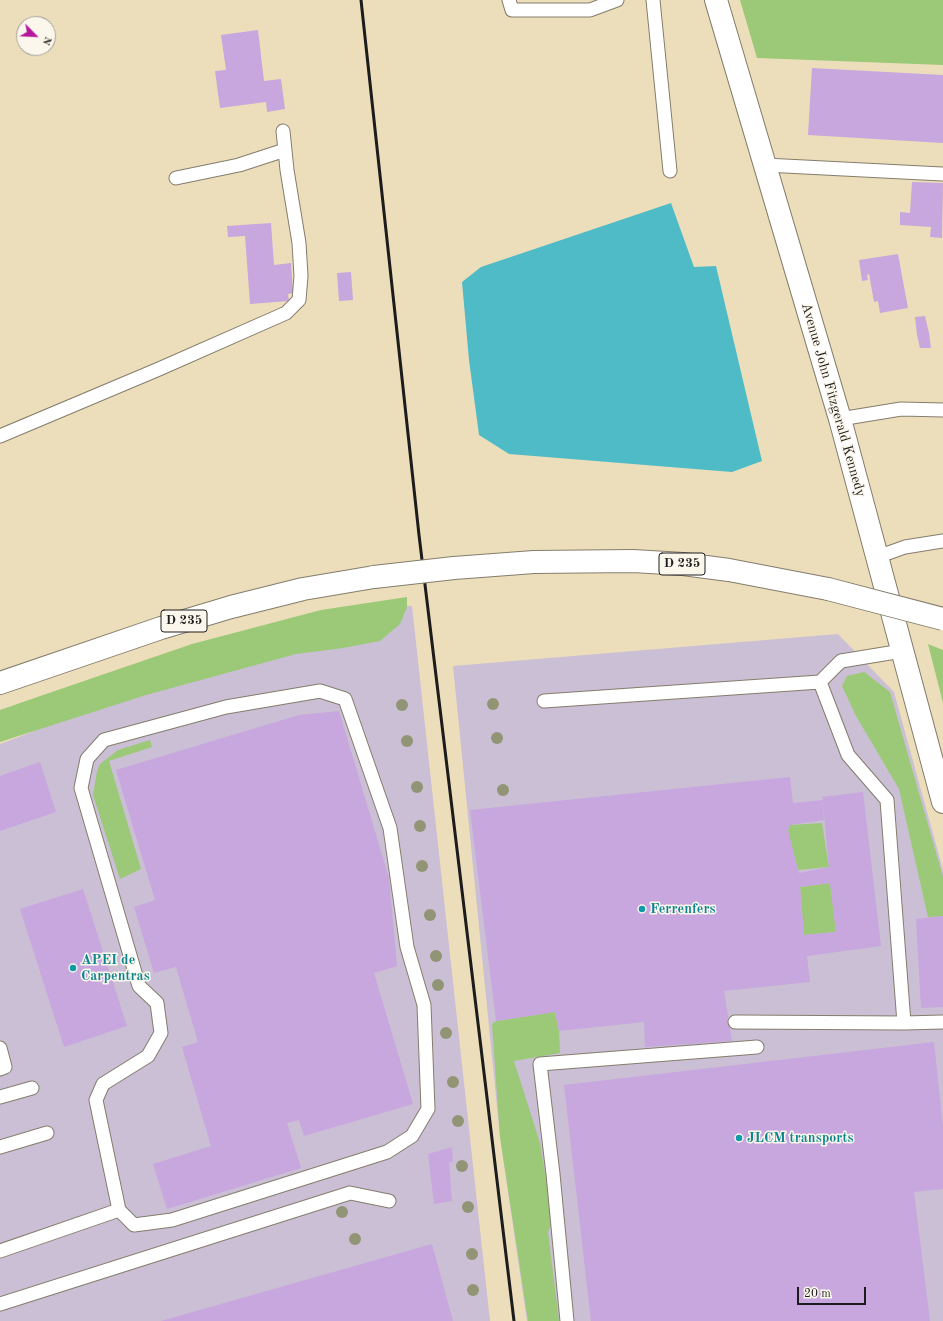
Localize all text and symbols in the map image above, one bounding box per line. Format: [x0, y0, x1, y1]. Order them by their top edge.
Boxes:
north arrow [16, 16, 56, 56]
text: N [40, 35, 53, 47]
street label: Avenue John Fitzgerald Kennedy [797, 301, 869, 499]
road number: D 235 [659, 553, 705, 575]
road number: D 235 [161, 610, 207, 632]
place label: Ferrenfers [650, 901, 716, 917]
marker: Ferrenfers [637, 904, 647, 914]
place label: APEI de Carpentras [81, 952, 150, 984]
marker: APEI de Carpentras [68, 963, 78, 973]
place label: JLCM transports [747, 1130, 854, 1146]
marker: JLCM transports [734, 1133, 744, 1143]
scale bar [799, 1279, 868, 1305]
text: 20 m [804, 1288, 831, 1300]

